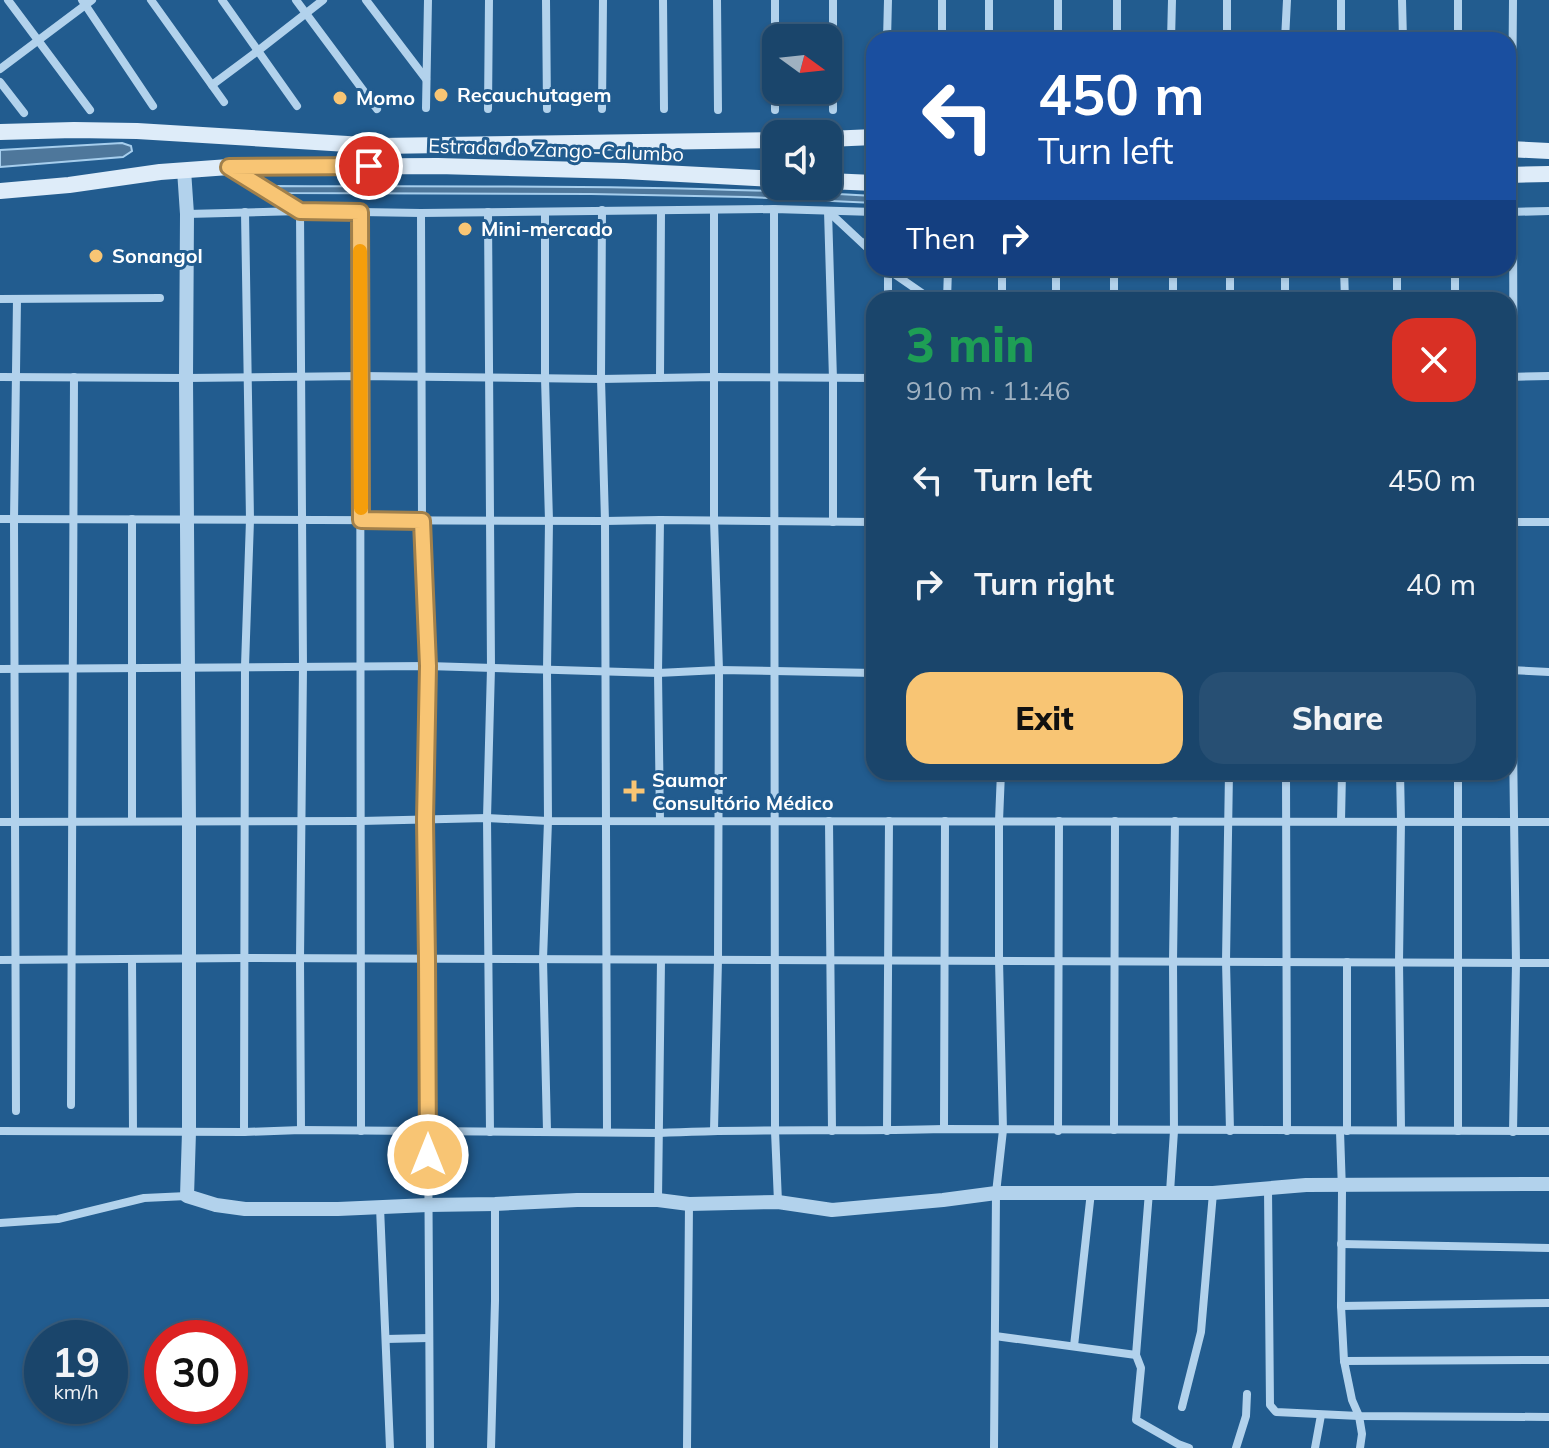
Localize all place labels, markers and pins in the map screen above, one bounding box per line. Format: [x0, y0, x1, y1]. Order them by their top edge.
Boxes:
place label: Recauchutagem [457, 82, 612, 107]
place label: Momo [356, 85, 415, 110]
marker: Recauchutagem [432, 86, 450, 104]
marker: Momo [331, 89, 349, 107]
pin [335, 132, 403, 200]
place label: Mini-mercado [481, 216, 613, 241]
marker: Mini-mercado [456, 220, 474, 238]
place label: Sonangol [112, 243, 203, 268]
marker: Sonangol [87, 247, 105, 265]
place label: Saumor Consultório Médico [652, 767, 834, 815]
marker: Saumor Consultório Médico [623, 780, 645, 802]

